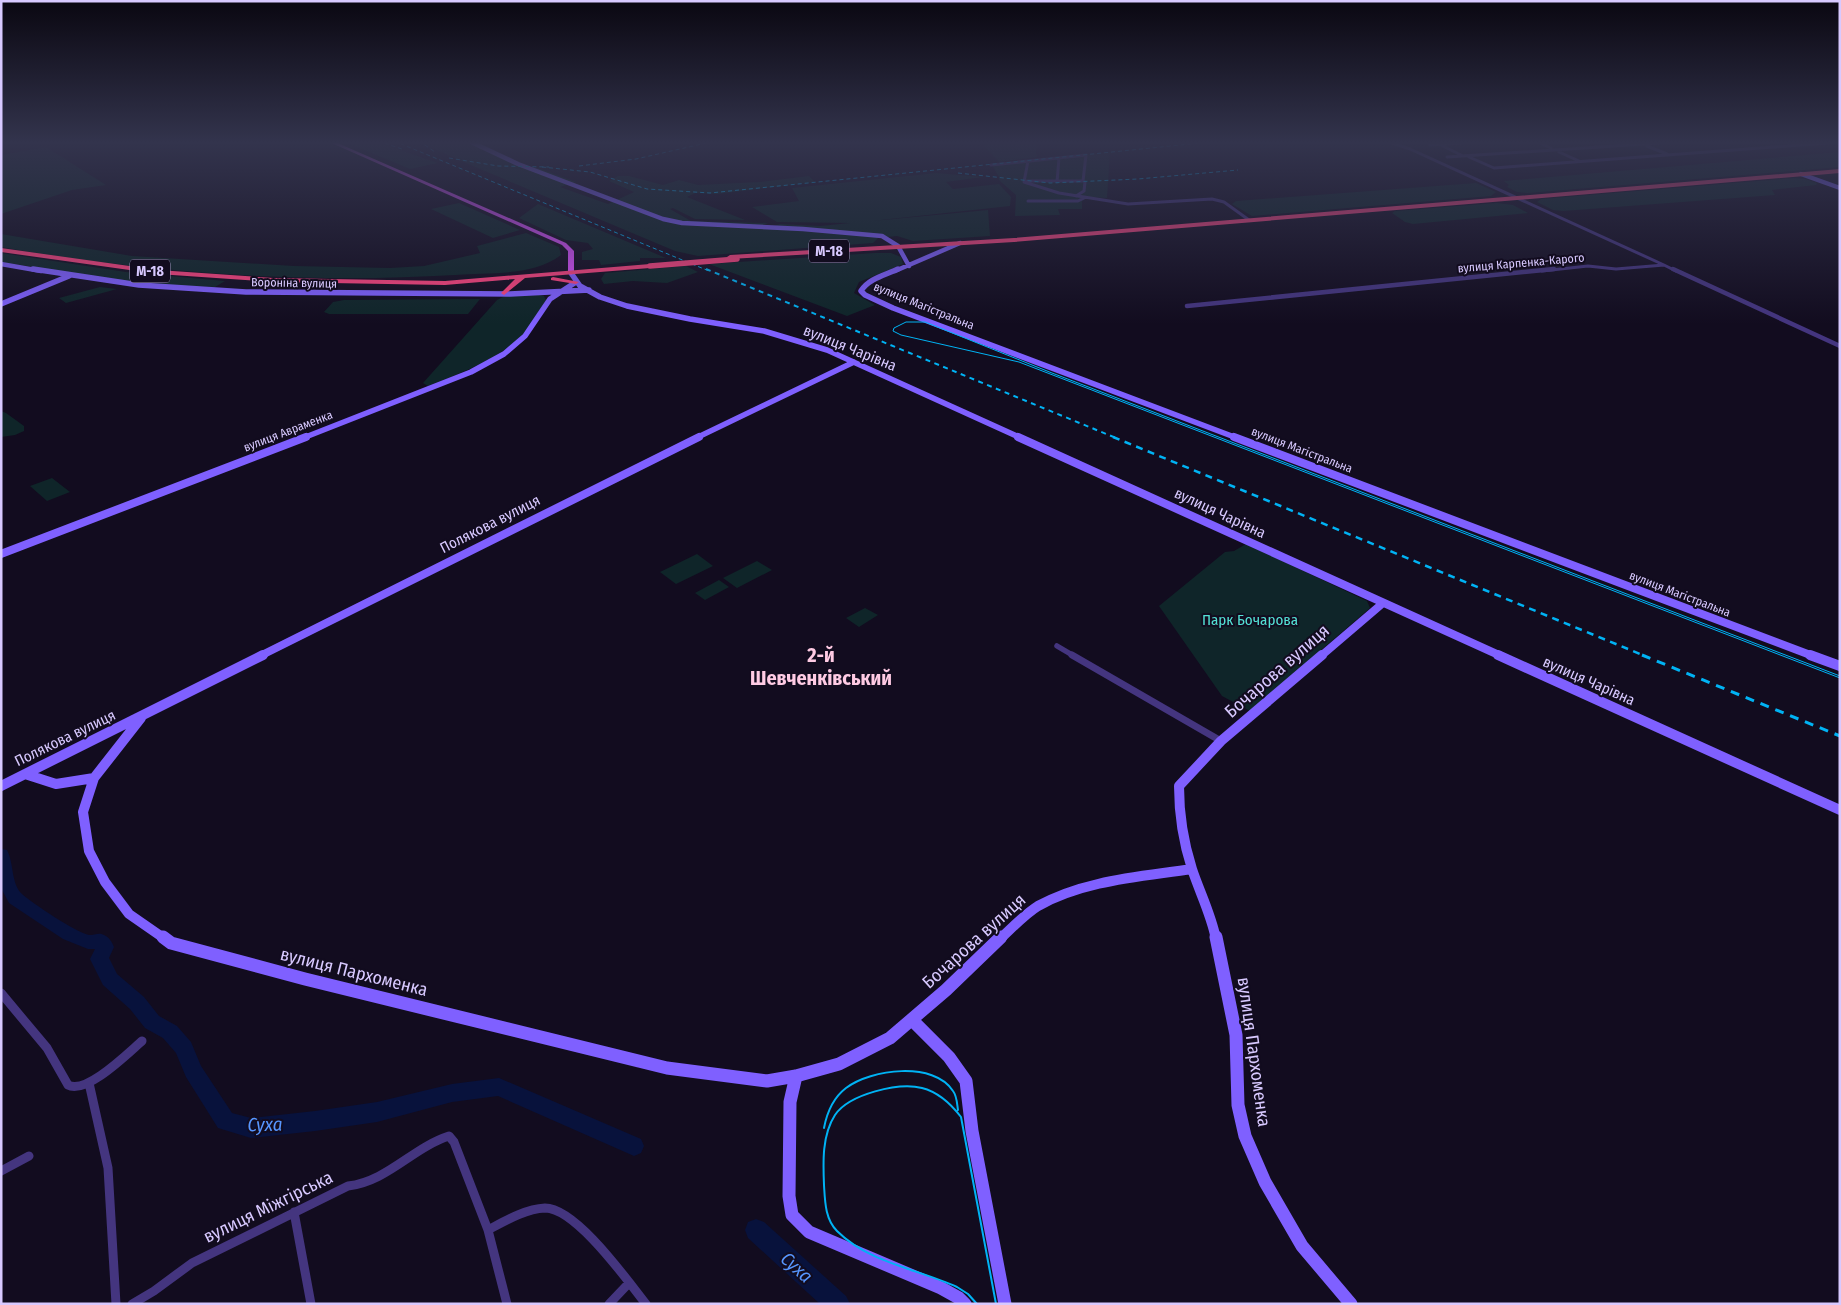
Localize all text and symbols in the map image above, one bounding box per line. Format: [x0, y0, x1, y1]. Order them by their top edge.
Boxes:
road number: М-18 [809, 240, 849, 262]
street label: вулиця Карпенка-Карого [1457, 250, 1585, 276]
road number: М-18 [130, 260, 170, 282]
street label: Вороніна вулиця [251, 275, 337, 291]
street label: вулиця Магістральна [872, 279, 976, 333]
street label: вулиця Чарівна [801, 321, 899, 375]
street label: вулиця Авраменка [241, 408, 335, 454]
street label: вулиця Магістральна [1250, 424, 1355, 476]
street label: вулиця Чарівна [1171, 484, 1269, 542]
street label: Полякова вулиця [437, 491, 543, 557]
street label: вулиця Магістральна [1628, 568, 1733, 620]
park label: Парк Бочарова [1202, 611, 1298, 629]
street label: Бочарова вулиця [1220, 620, 1334, 722]
district label: 2-й Шевченківський [750, 643, 892, 690]
street label: вулиця Чарівна [1540, 653, 1638, 709]
street label: Полякова вулиця [12, 706, 118, 770]
street label: Бочарова вулиця [918, 889, 1030, 993]
street label: вулиця Пархоменка [278, 943, 430, 1001]
street label: вулиця Пархоменка [1233, 976, 1275, 1128]
water label: Суха [247, 1113, 283, 1136]
street label: вулиця Міжгірська [200, 1166, 336, 1248]
water label: Суха [776, 1247, 817, 1288]

